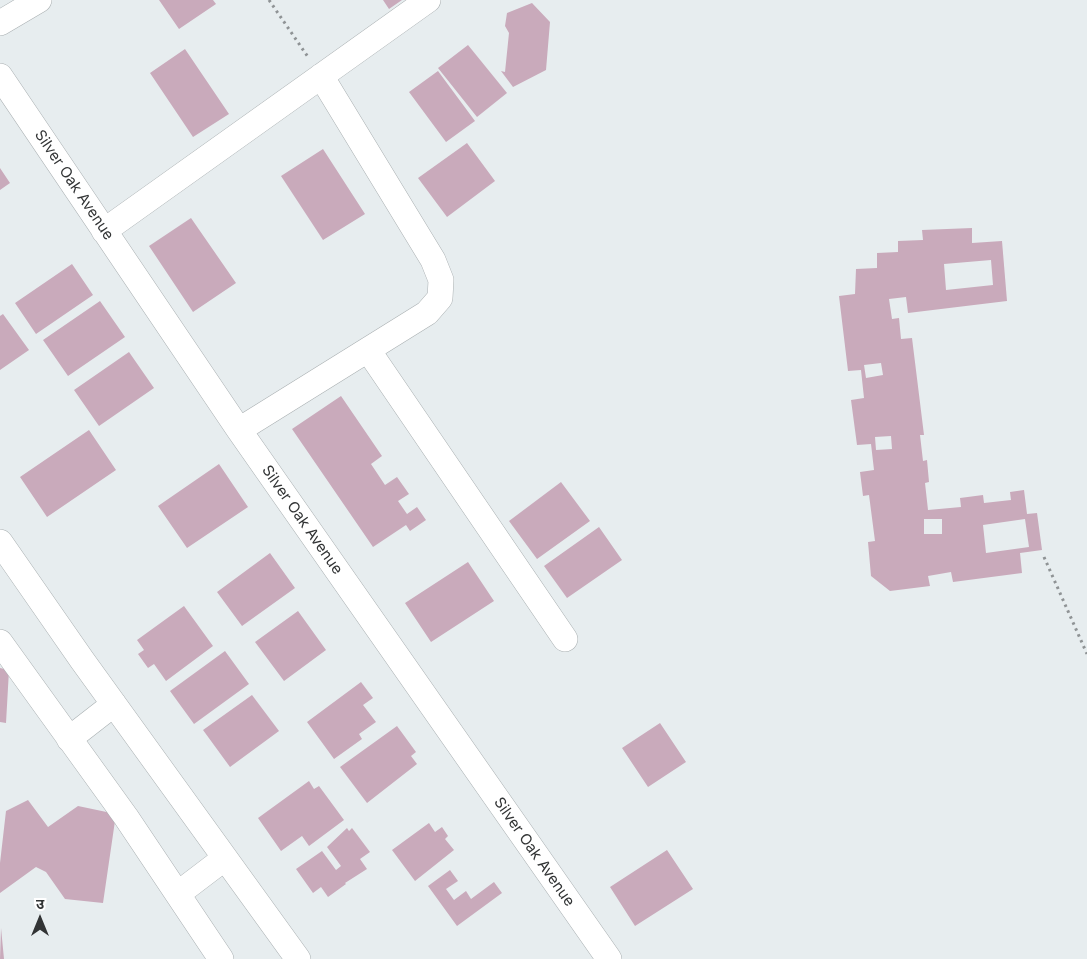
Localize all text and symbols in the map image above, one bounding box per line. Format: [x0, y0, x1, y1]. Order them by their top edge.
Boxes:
street label: Silver Oak Avenue [31, 127, 117, 243]
street label: Silver Oak Avenue [258, 462, 346, 578]
street label: Silver Oak Avenue [490, 794, 578, 910]
north arrow [15, 894, 65, 944]
text: उ [36, 895, 44, 912]

